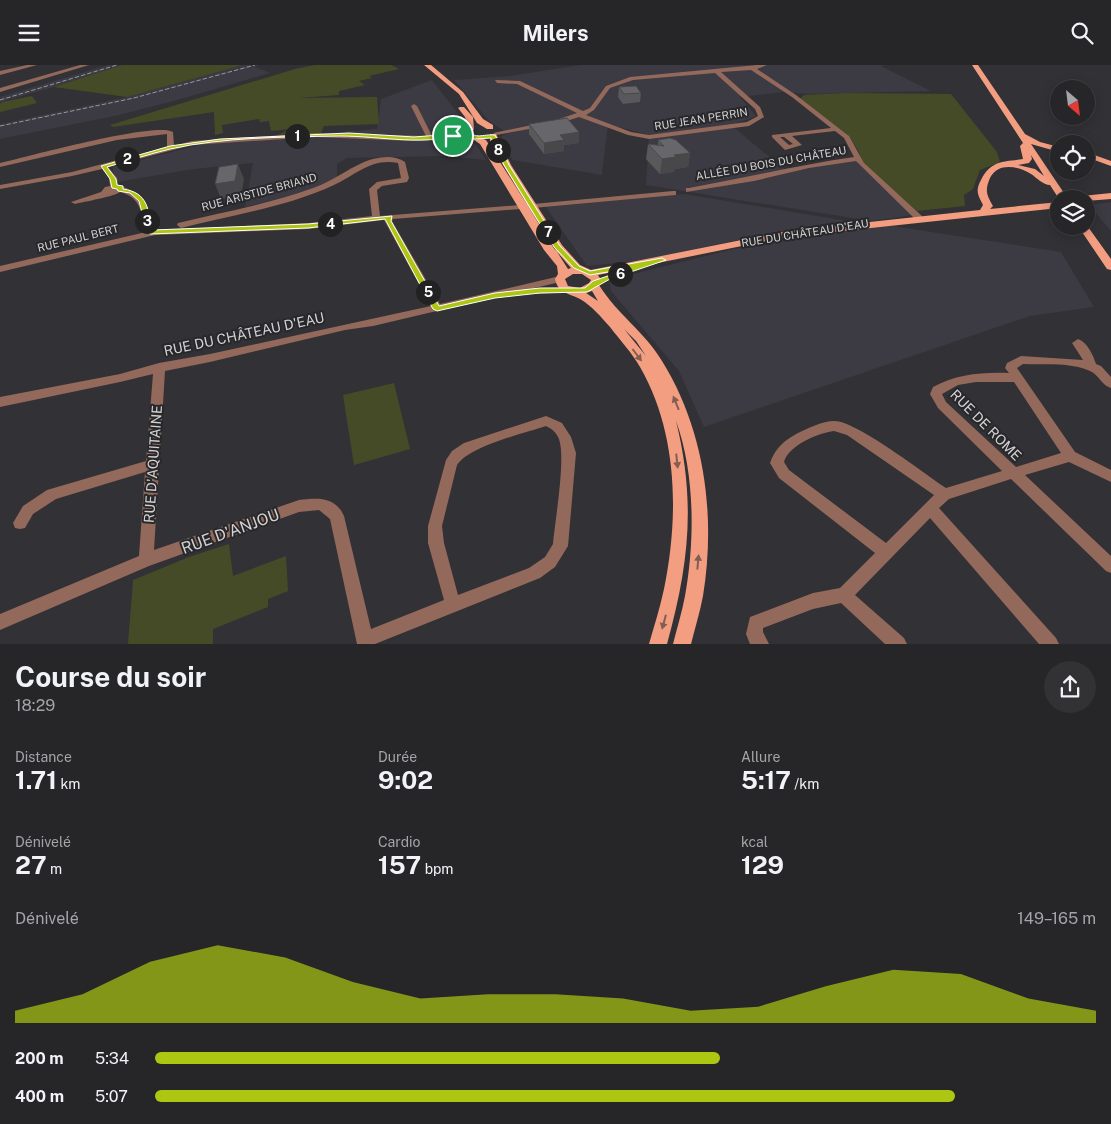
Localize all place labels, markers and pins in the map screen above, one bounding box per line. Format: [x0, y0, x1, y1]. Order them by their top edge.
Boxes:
pin [432, 115, 474, 157]
pin: 1 [284, 123, 310, 149]
pin: 8 [486, 137, 510, 163]
pin: 2 [114, 147, 140, 171]
pin: 3 [134, 209, 160, 233]
pin: 4 [318, 211, 342, 237]
pin: 7 [536, 219, 560, 245]
pin: 6 [608, 261, 632, 287]
pin: 5 [416, 279, 440, 305]

